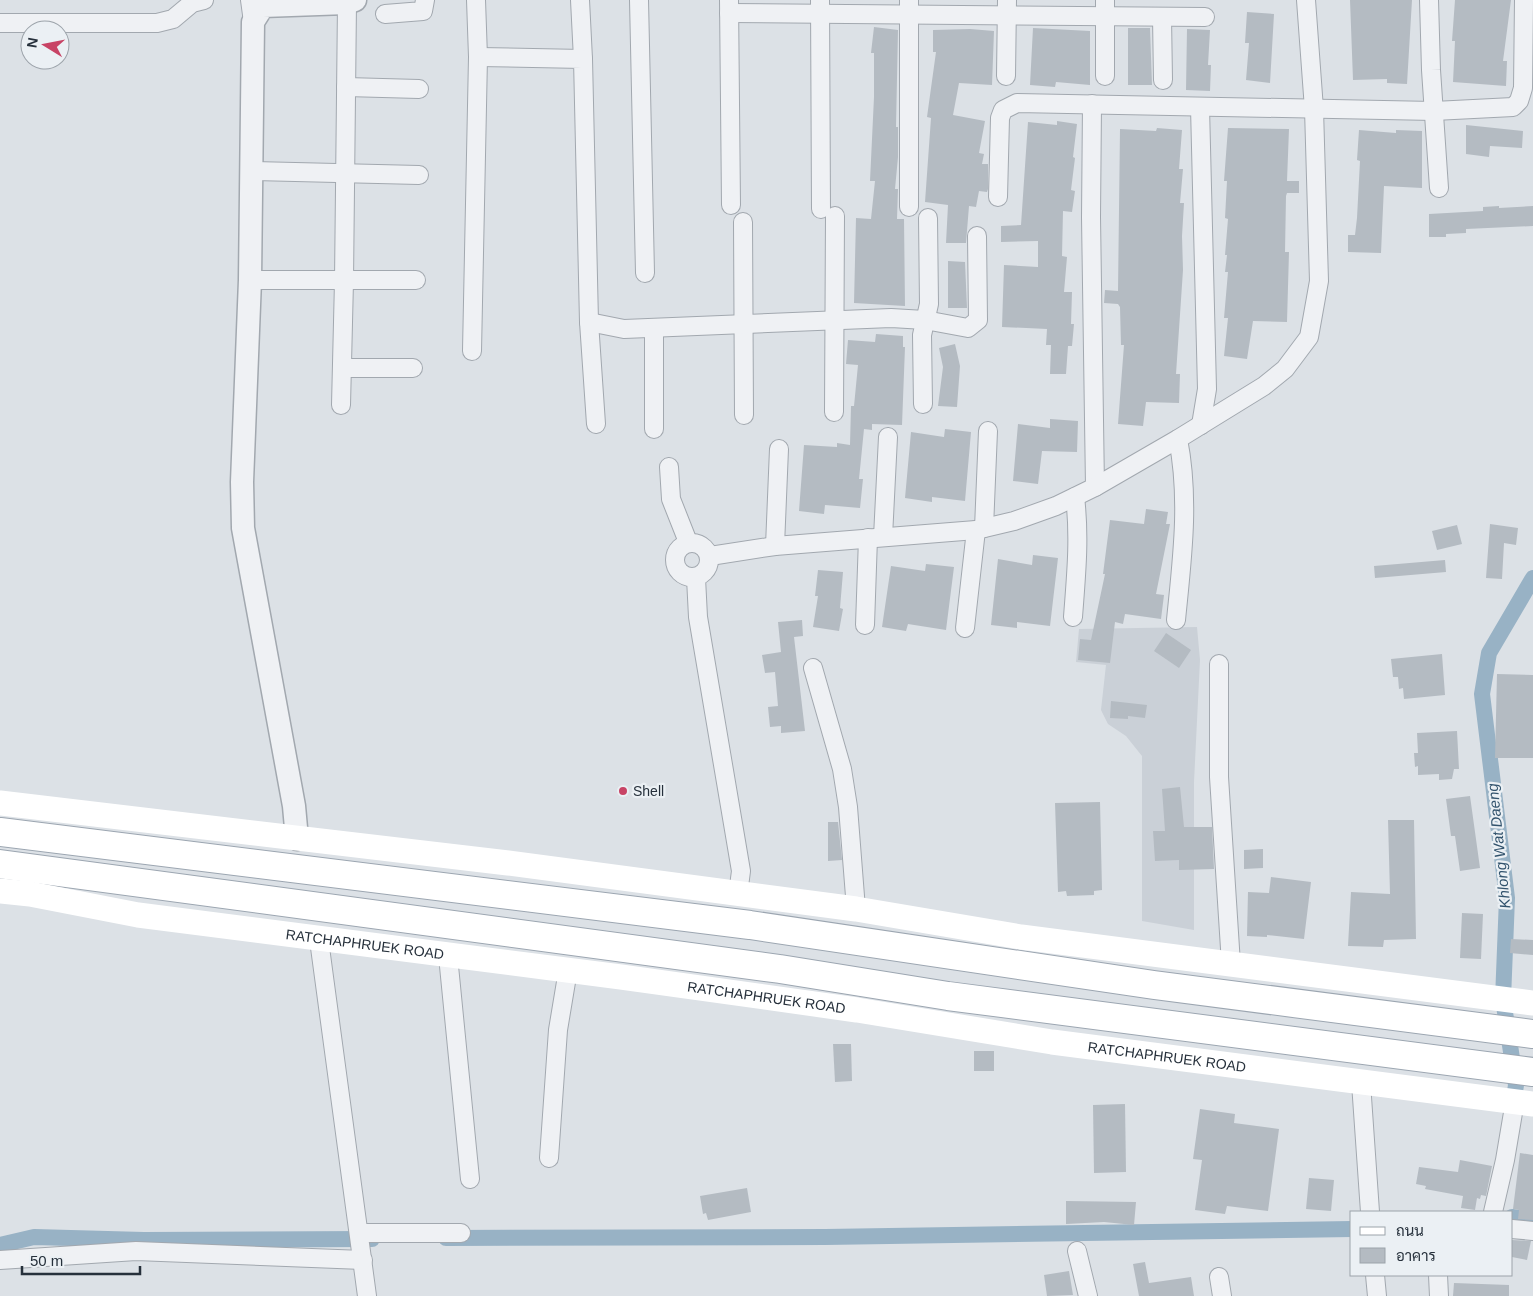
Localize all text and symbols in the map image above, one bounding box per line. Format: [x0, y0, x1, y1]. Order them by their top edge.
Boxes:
north arrow [20, 20, 70, 70]
text: N [23, 36, 41, 49]
water label: Khlong Wat Daeng [1483, 782, 1514, 909]
place label: Shell [633, 783, 664, 799]
marker: Shell [617, 785, 629, 797]
street label: RATCHAPHRUEK ROAD [285, 926, 445, 962]
street label: RATCHAPHRUEK ROAD [686, 978, 846, 1016]
street label: RATCHAPHRUEK ROAD [1087, 1039, 1247, 1075]
legend [1350, 1211, 1513, 1276]
text: ถนน [1396, 1222, 1424, 1239]
scale bar [22, 1244, 140, 1276]
text: อาคาร [1396, 1247, 1436, 1264]
text: 50 m [30, 1252, 63, 1269]

